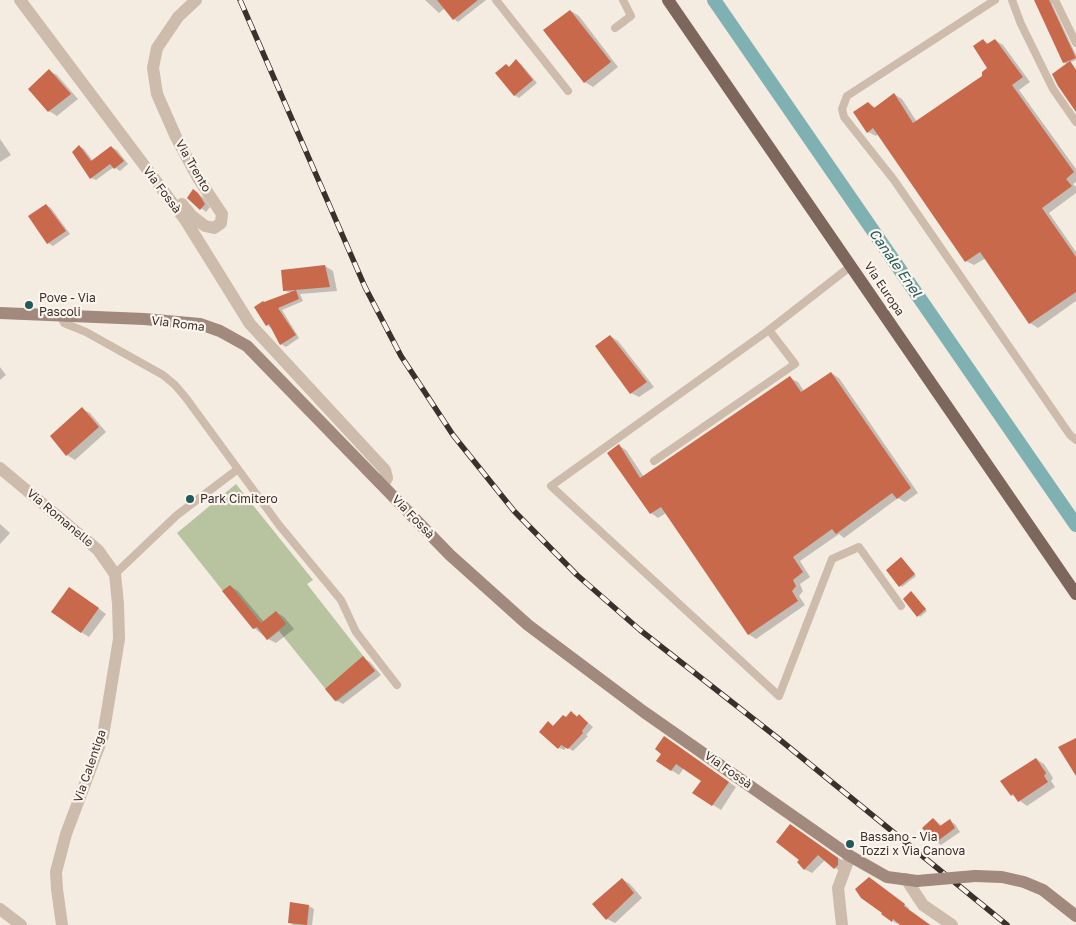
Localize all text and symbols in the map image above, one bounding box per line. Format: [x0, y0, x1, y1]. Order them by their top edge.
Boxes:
street label: Via Trento [172, 137, 214, 195]
street label: Via Fossà [140, 164, 184, 216]
water label: Canale Enel [865, 226, 925, 300]
street label: Via Europa [861, 259, 907, 319]
place label: Pove - Via Pascoli [39, 291, 96, 319]
marker: Pove - Via Pascoli [23, 299, 35, 311]
street label: Via Roma [150, 314, 206, 334]
street label: Via Romanelle [24, 486, 96, 550]
place label: Park Cimitero [200, 492, 278, 506]
street label: Via Fossà [389, 492, 437, 542]
marker: Park Cimitero [184, 493, 196, 505]
street label: Via Calentiga [71, 728, 109, 804]
street label: Via Fossà [701, 748, 755, 792]
place label: Bassano - Via Tozzi x Via Canova [860, 830, 965, 858]
marker: Bassano - Via Tozzi x Via Canova [844, 838, 856, 850]

